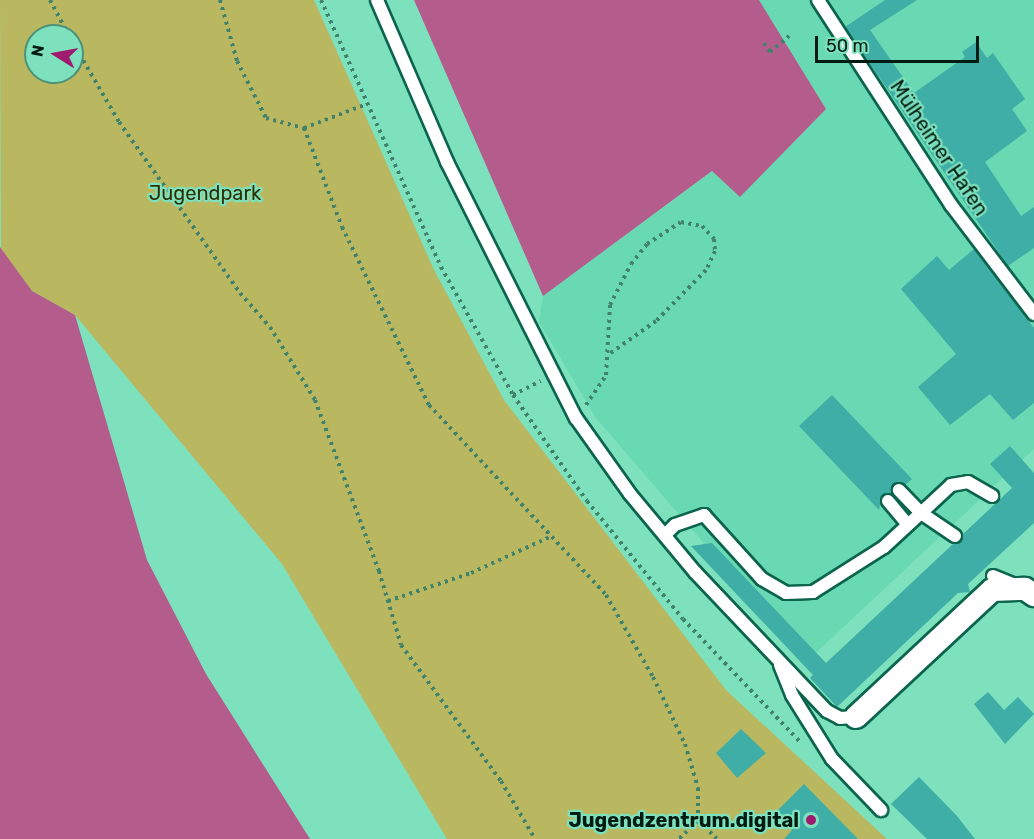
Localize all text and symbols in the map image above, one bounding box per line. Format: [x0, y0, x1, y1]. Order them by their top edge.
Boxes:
north arrow [24, 24, 84, 84]
scale bar [818, 24, 982, 62]
text: 50 m [826, 35, 869, 57]
text: N [27, 43, 48, 58]
street label: Mülheimer Hafen [885, 76, 993, 220]
park label: Jugendpark [149, 181, 261, 205]
place label: Jugendzentrum.digital [568, 808, 799, 832]
marker: Jugendzentrum.digital [804, 813, 818, 827]

